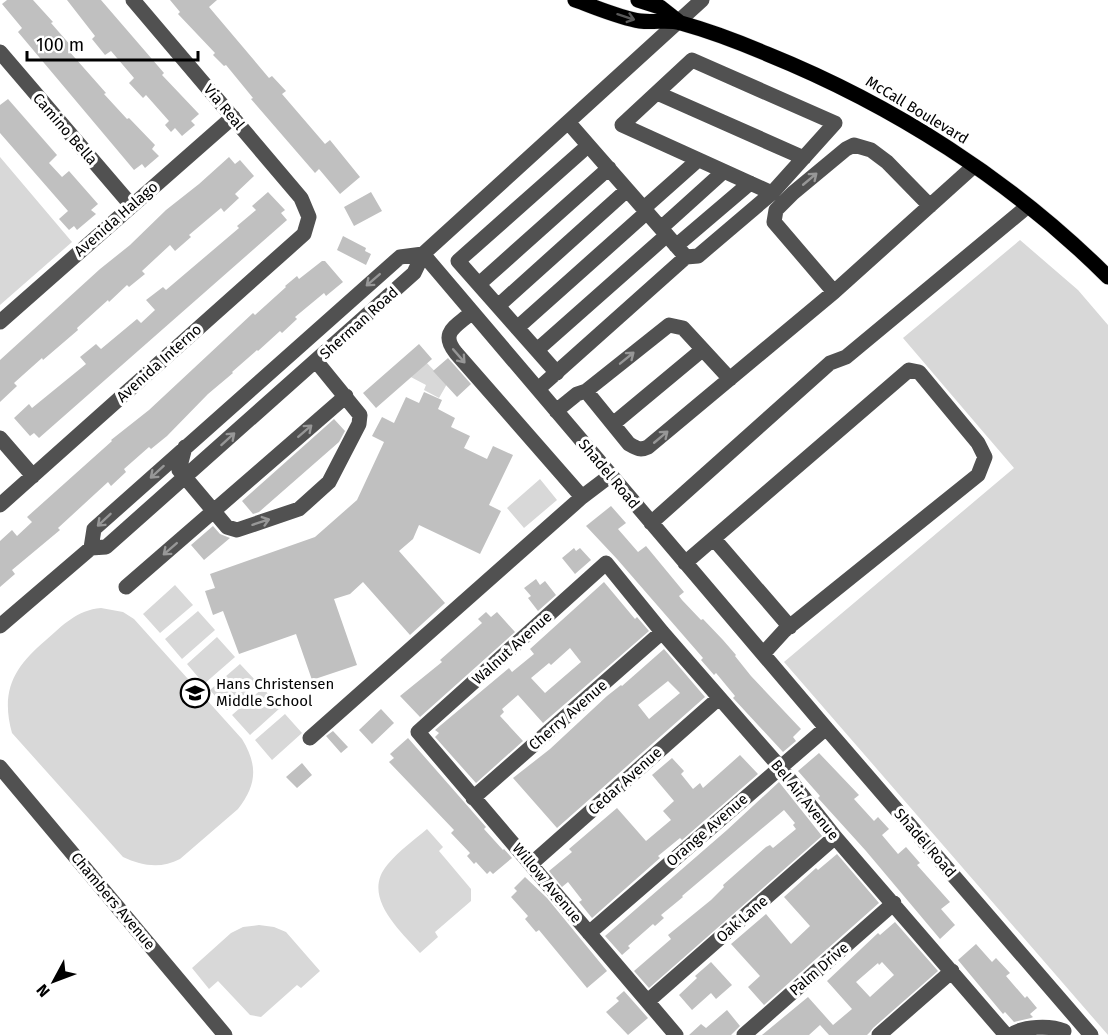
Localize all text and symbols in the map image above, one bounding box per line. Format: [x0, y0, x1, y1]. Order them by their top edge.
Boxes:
one-way arrow [616, 12, 635, 23]
scale bar [27, 24, 198, 62]
text: 100 m [36, 34, 84, 56]
street label: McCall Boulevard [862, 72, 972, 148]
street label: Via Real [200, 81, 249, 134]
street label: Camino Bella [29, 89, 101, 169]
one-way arrow [802, 172, 818, 185]
street label: Avenida Halago [70, 178, 162, 260]
one-way arrow [365, 274, 381, 287]
street label: Sherman Road [316, 283, 402, 363]
street label: Avenida Interno [113, 320, 205, 406]
one-way arrow [452, 348, 466, 363]
one-way arrow [619, 351, 635, 364]
one-way arrow [297, 424, 312, 438]
one-way arrow [653, 430, 669, 443]
one-way arrow [221, 432, 236, 446]
street label: Shadel Road [575, 436, 643, 512]
one-way arrow [150, 465, 165, 479]
one-way arrow [97, 512, 112, 527]
one-way arrow [251, 515, 270, 526]
one-way arrow [163, 542, 178, 556]
street label: Walnut Avenue [468, 608, 556, 688]
place label: Hans Christensen Middle School [216, 675, 334, 710]
street label: Cherry Avenue [525, 676, 611, 754]
school or university icon: Hans Christensen Middle School [179, 677, 211, 709]
street label: Cedar Avenue [584, 743, 666, 819]
street label: Bel Air Avenue [767, 756, 843, 844]
street label: Orange Avenue [663, 790, 751, 870]
street label: Shadel Road [890, 805, 960, 881]
street label: Willow Avenue [508, 839, 586, 927]
street label: Chambers Avenue [67, 849, 159, 953]
street label: Oak Lane [713, 892, 771, 946]
street label: Palm Drive [786, 938, 852, 1000]
north arrow [24, 951, 84, 1011]
text: N [32, 980, 54, 1001]

